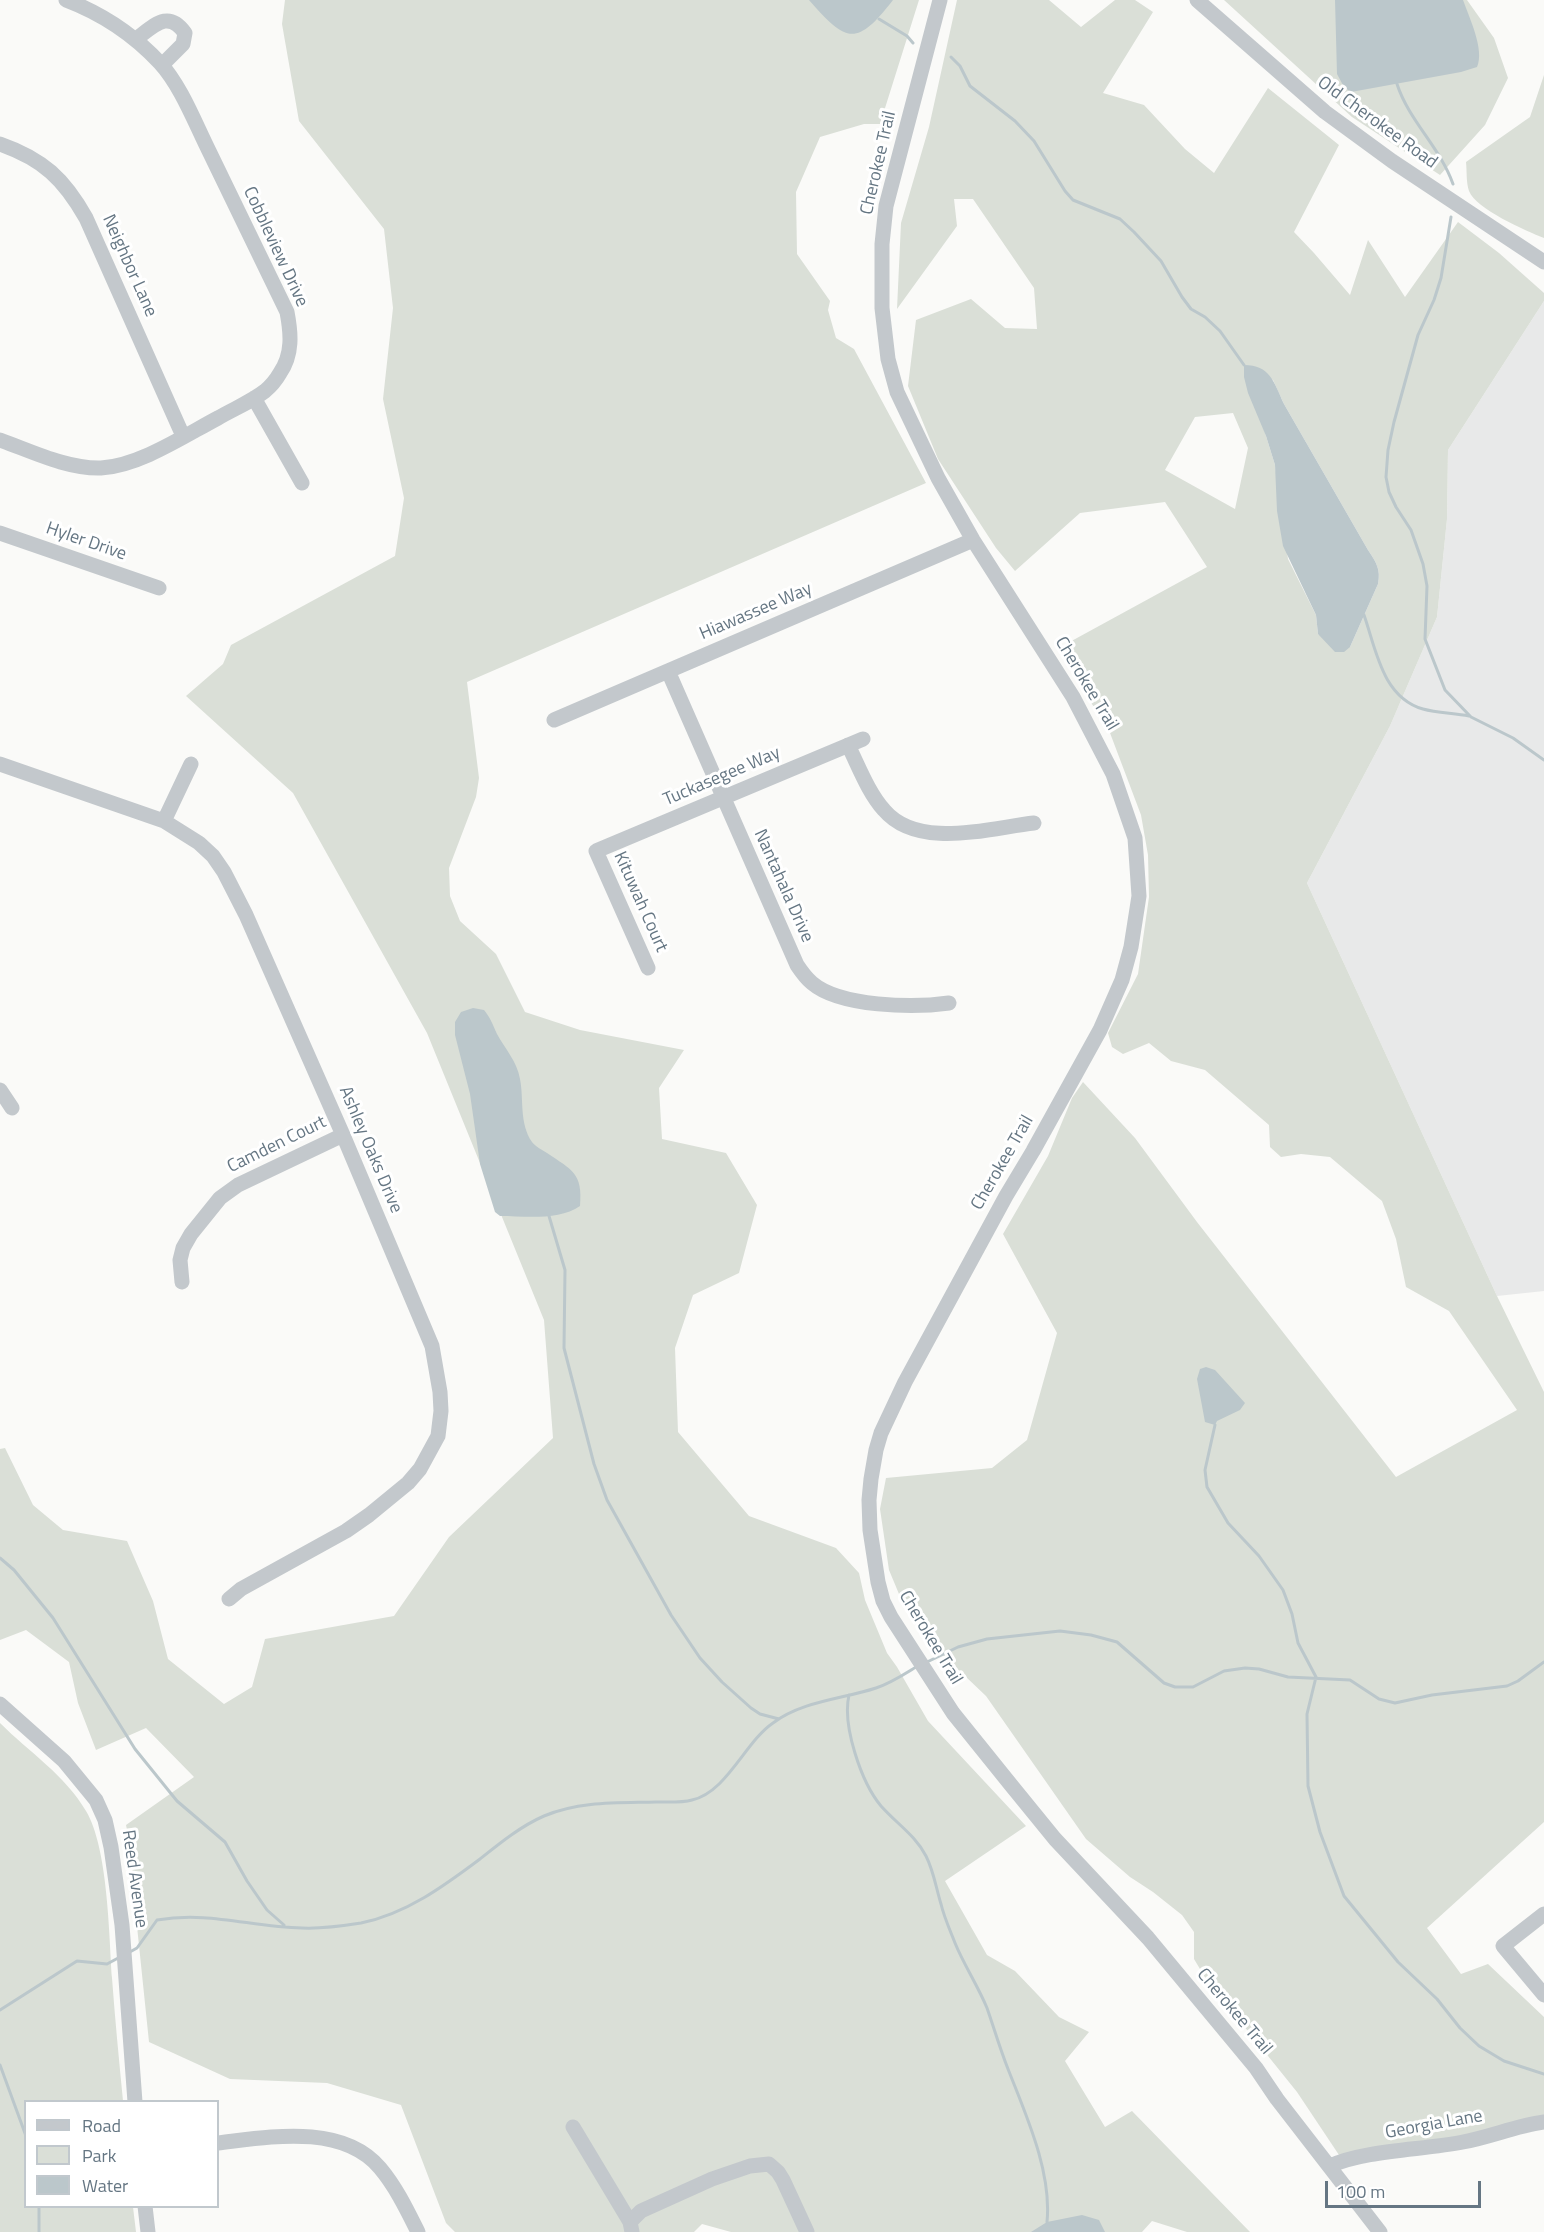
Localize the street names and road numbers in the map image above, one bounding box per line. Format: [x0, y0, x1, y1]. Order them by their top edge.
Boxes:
street label: Old Cherokee Road [1313, 72, 1441, 174]
street label: Cherokee Trail [857, 109, 901, 217]
street label: Cobbleview Drive [238, 184, 312, 310]
street label: Neighbor Lane [97, 212, 161, 320]
street label: Hyler Drive [43, 518, 129, 566]
street label: Hiawassee Way [697, 579, 815, 645]
street label: Cherokee Trail [1049, 633, 1123, 735]
street label: Tuckasegee Way [660, 743, 784, 811]
street label: Nantahala Drive [748, 826, 818, 946]
street label: Kituwah Court [608, 848, 672, 956]
street label: Ashley Oaks Drive [334, 1083, 406, 1217]
street label: Camden Court [224, 1112, 330, 1178]
street label: Cherokee Trail [967, 1112, 1039, 1214]
street label: Cherokee Trail [893, 1587, 967, 1689]
street label: Reed Avenue [116, 1829, 152, 1929]
street label: Cherokee Trail [1192, 1964, 1276, 2060]
street label: Georgia Lane [1384, 2106, 1484, 2144]

